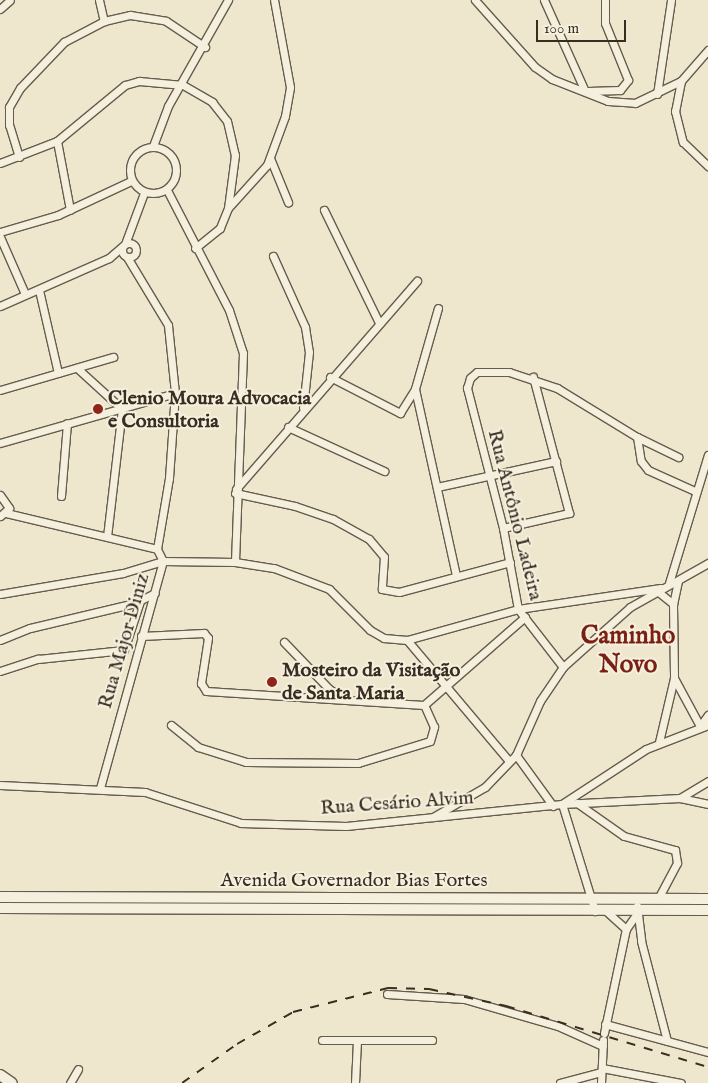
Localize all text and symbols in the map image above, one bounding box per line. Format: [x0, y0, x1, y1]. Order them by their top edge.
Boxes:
scale bar [538, 10, 628, 42]
text: 100 m [544, 19, 579, 38]
place label: Clenio Moura Advocacia e Consultoria [108, 386, 311, 433]
marker: Clenio Moura Advocacia e Consultoria [92, 403, 104, 415]
street label: Rua Antônio Ladeira [482, 427, 548, 603]
street label: Rua Major Diniz [93, 571, 155, 711]
district label: Caminho Novo [581, 622, 675, 681]
place label: Mosteiro da Visitação de Santa Maria [282, 658, 460, 705]
marker: Mosteiro da Visitação de Santa Maria [266, 676, 278, 688]
street label: Rua Cesário Alvim [319, 786, 475, 820]
street label: Avenida Governador Bias Fortes [220, 868, 488, 892]

